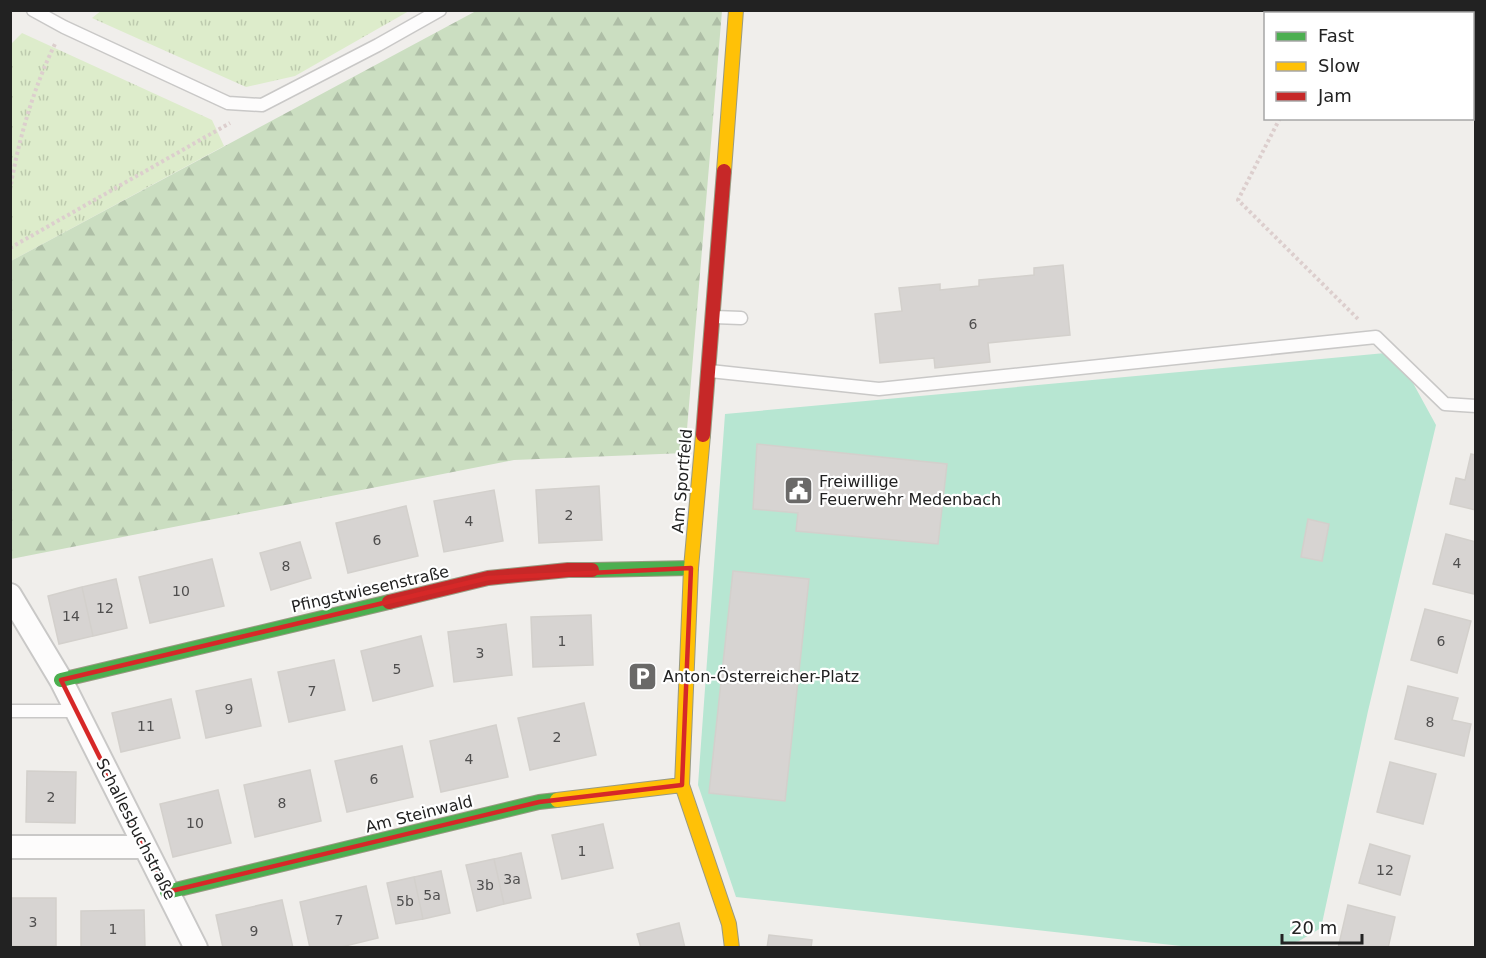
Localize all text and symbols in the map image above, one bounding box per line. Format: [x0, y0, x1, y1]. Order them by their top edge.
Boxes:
legend [1264, 12, 1474, 120]
text: Fast [1318, 25, 1354, 46]
text: Slow [1318, 55, 1360, 76]
text: Jam [1317, 85, 1352, 106]
house number: 6 [969, 316, 978, 332]
street label: Am Sportfeld [668, 428, 696, 534]
place label: Freiwillige Feuerwehr Medenbach [819, 472, 1001, 509]
public building icon: Freiwillige Feuerwehr Medenbach [782, 474, 814, 506]
house number: 2 [565, 507, 573, 523]
house number: 4 [465, 513, 474, 529]
house number: 6 [373, 532, 382, 548]
house number: 4 [1453, 555, 1462, 571]
house number: 8 [282, 558, 290, 574]
street label: Pfingstwiesenstraße [289, 562, 451, 616]
house number: 10 [172, 583, 190, 599]
house number: 12 [96, 600, 114, 616]
house number: 14 [62, 608, 80, 624]
house number: 1 [558, 633, 566, 649]
house number: 6 [1437, 633, 1446, 649]
house number: 3 [476, 645, 484, 661]
parking icon: Anton-Österreicher-Platz [626, 660, 658, 692]
house number: 5 [393, 661, 401, 677]
place label: Anton-Österreicher-Platz [663, 667, 859, 686]
house number: 7 [308, 683, 316, 699]
house number: 9 [225, 701, 233, 717]
house number: 8 [1426, 714, 1434, 730]
house number: 11 [137, 718, 155, 734]
house number: 2 [553, 729, 561, 745]
house number: 4 [465, 751, 474, 767]
street label: Schallesbuchstraße [92, 755, 180, 903]
house number: 6 [370, 771, 379, 787]
house number: 2 [47, 789, 55, 805]
street label: Am Steinwald [363, 791, 475, 837]
house number: 8 [278, 795, 286, 811]
house number: 10 [186, 815, 204, 831]
house number: 1 [578, 843, 586, 859]
house number: 12 [1376, 862, 1394, 878]
house number: 3a [503, 871, 521, 887]
house number: 3b [476, 877, 494, 893]
house number: 5a [423, 887, 441, 903]
house number: 5b [396, 893, 414, 909]
scale bar [1282, 907, 1362, 945]
house number: 7 [335, 912, 343, 928]
house number: 3 [29, 914, 37, 930]
text: 20 m [1291, 917, 1337, 938]
house number: 1 [109, 921, 117, 937]
house number: 9 [250, 923, 258, 939]

